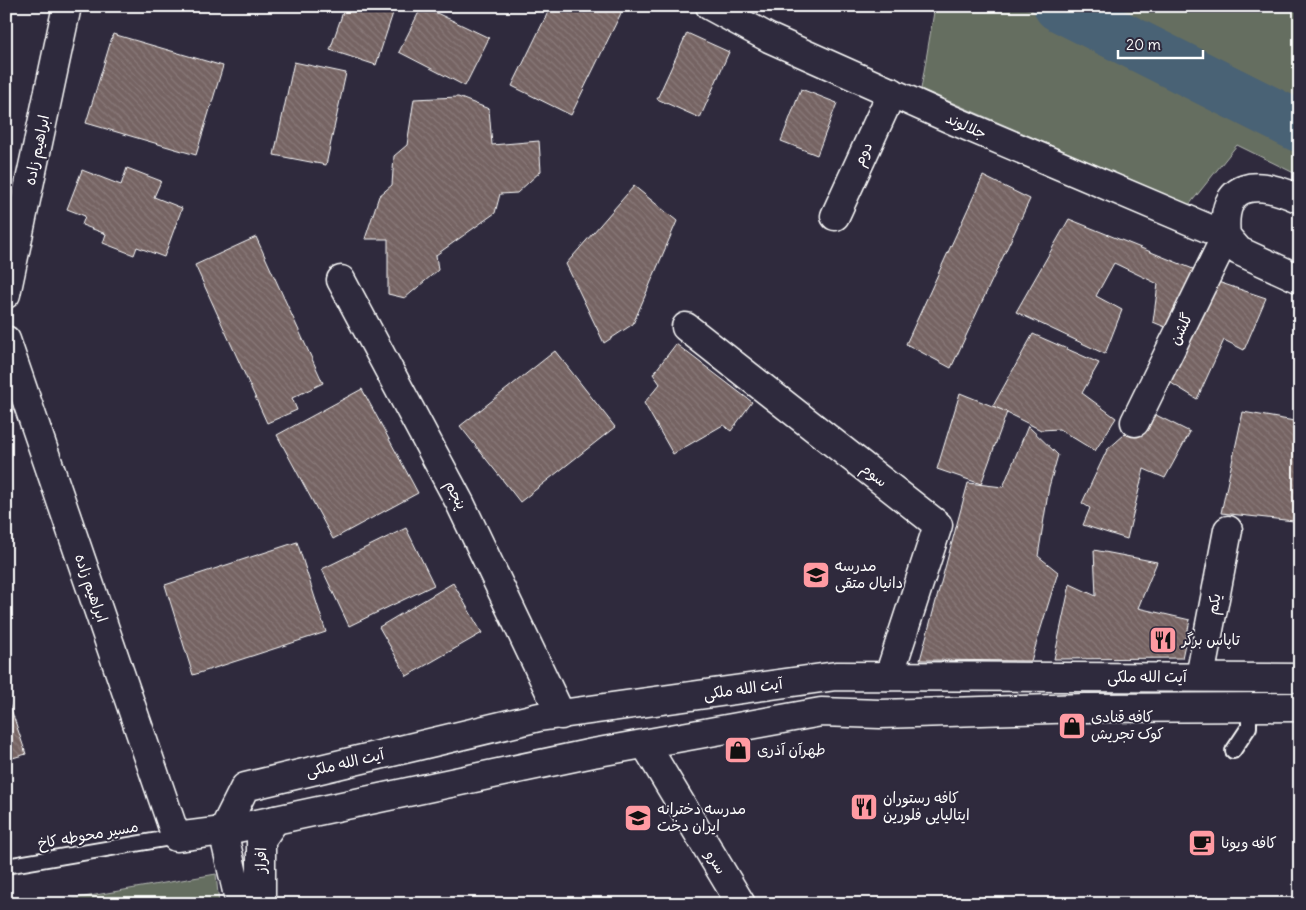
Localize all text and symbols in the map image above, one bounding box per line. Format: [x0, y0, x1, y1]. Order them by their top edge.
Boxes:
scale bar [1118, 28, 1204, 60]
text: 20 m [1126, 35, 1161, 54]
street label: جلالوند [943, 108, 990, 143]
street label: ابراهیم زاده [20, 113, 56, 187]
street label: دوم [849, 139, 879, 170]
street label: گلشن [1165, 310, 1196, 348]
street label: سوم [855, 458, 891, 493]
street label: پنجم [438, 477, 472, 514]
street label: ابراهیم زاده [68, 551, 112, 626]
place label: مدرسه دانیال متقی [835, 556, 903, 593]
school or university icon: مدرسه دانیال متقی [801, 560, 831, 590]
street label: یکم [1202, 592, 1228, 617]
restaurant icon: تاپاس برگر [1148, 625, 1178, 655]
place label: تاپاس برگر [1180, 630, 1241, 650]
street label: آیت الله ملکی [1107, 667, 1188, 687]
street label: آیت الله ملکی [702, 673, 785, 704]
place label: کافه قنادی کوک تجریش [1091, 707, 1164, 743]
shop icon: کافه قنادی کوک تجریش [1057, 711, 1087, 741]
shop icon: طهرآن آذری [723, 735, 753, 765]
place label: طهرآن آذری [757, 740, 826, 759]
street label: آیت الله ملکی [304, 744, 387, 782]
place label: کافه رستوران ایتالیایی فلورین [883, 788, 970, 825]
restaurant icon: کافه رستوران ایتالیایی فلورین [849, 792, 879, 822]
place label: مدرسه دخترانه ایران دخت [657, 799, 746, 835]
school or university icon: مدرسه دخترانه ایران دخت [623, 803, 653, 833]
street label: مسیر محوطه کاخ [36, 816, 140, 854]
cafe icon: کافه ویونا [1187, 828, 1217, 858]
place label: کافه ویونا [1221, 833, 1277, 852]
street label: سرو [700, 845, 731, 878]
street label: افراز [251, 847, 270, 874]

